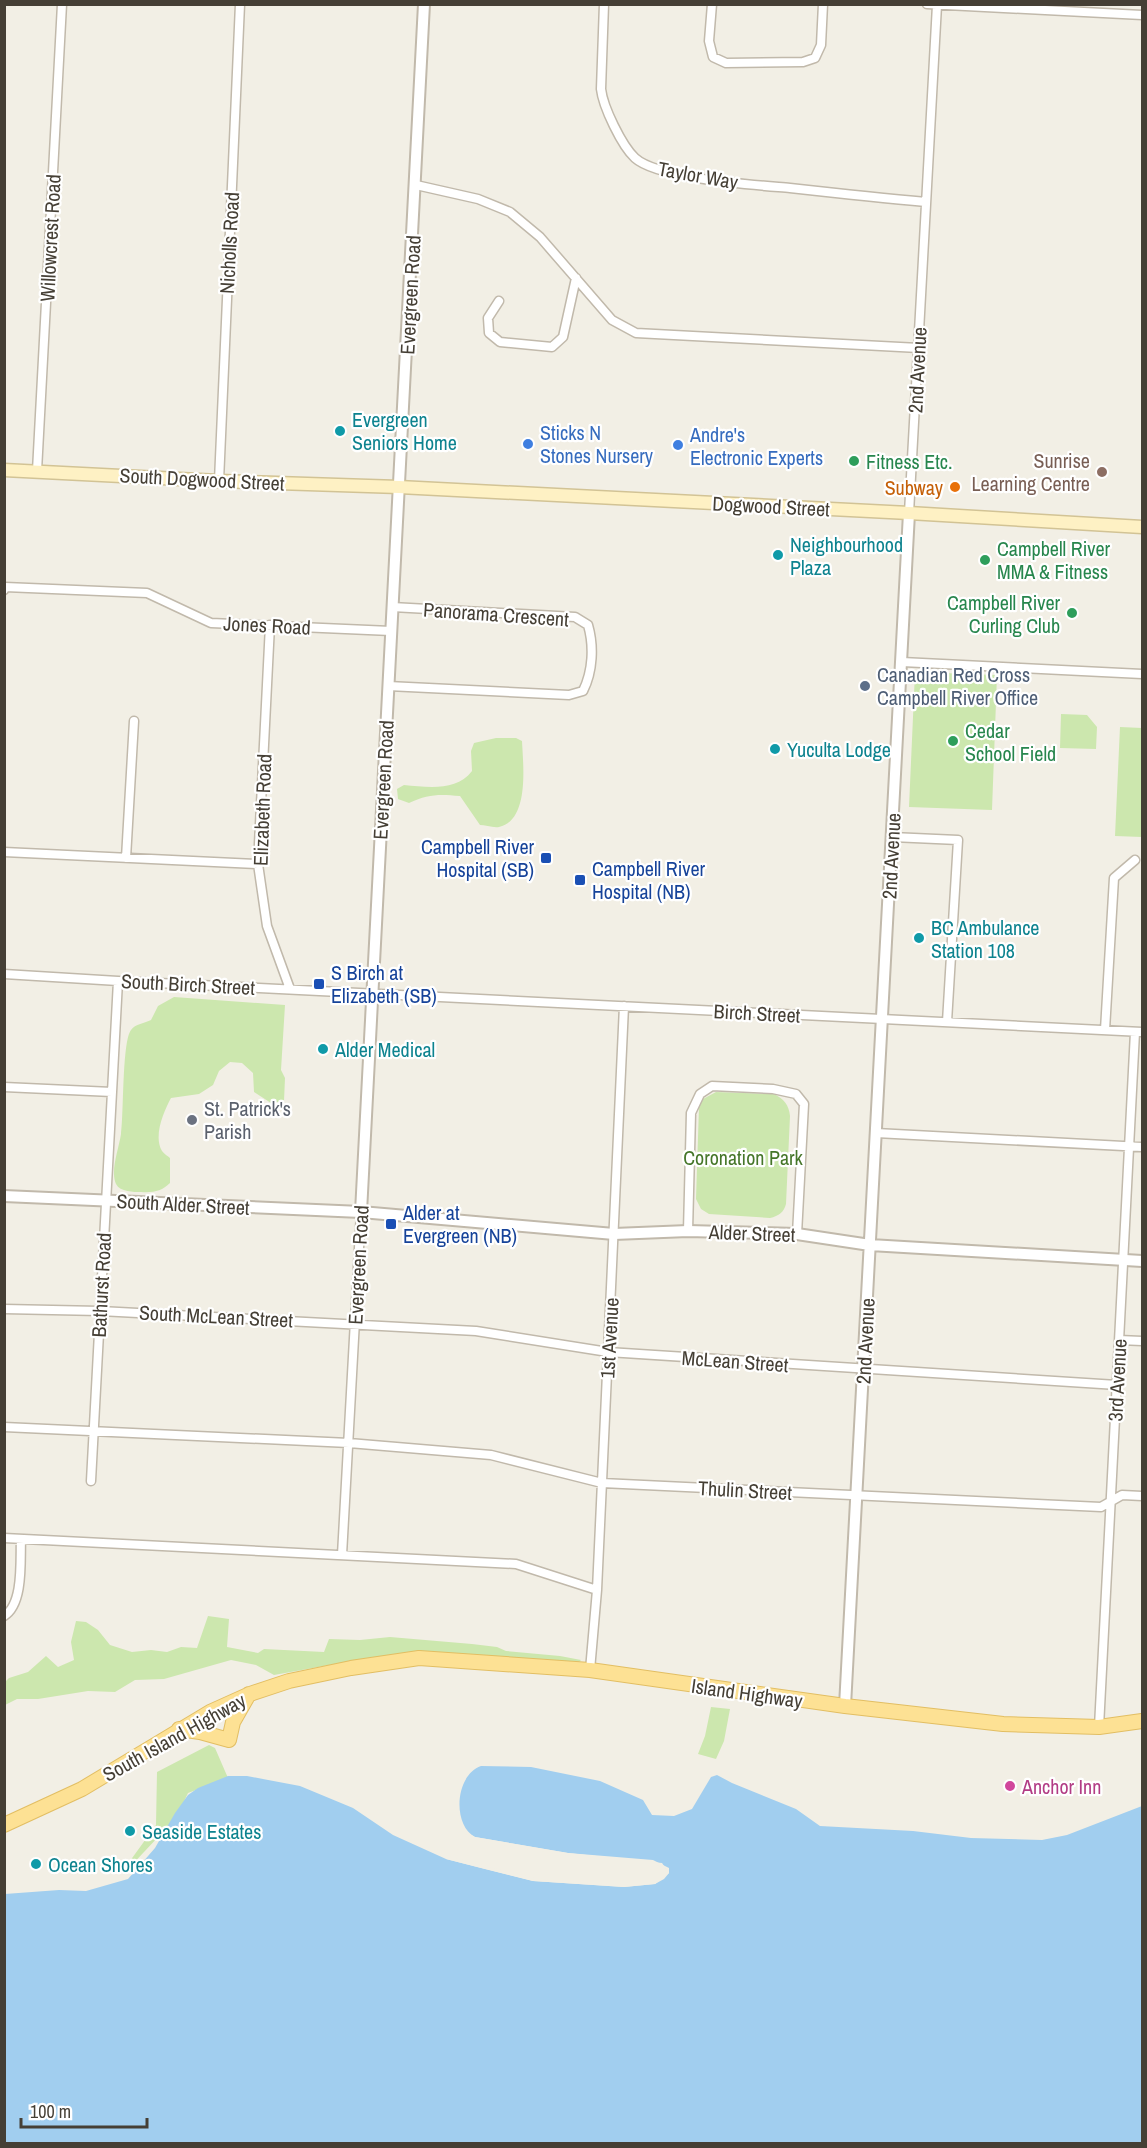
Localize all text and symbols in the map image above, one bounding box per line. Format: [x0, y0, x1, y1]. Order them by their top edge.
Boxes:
street label: Taylor Way [656, 155, 741, 195]
street label: Willowcrest Road [33, 174, 67, 302]
street label: Nicholls Road [213, 191, 245, 295]
street label: Evergreen Road [393, 235, 427, 355]
street label: 2nd Avenue [901, 326, 933, 414]
place label: Evergreen Seniors Home [352, 406, 457, 456]
place label: Sticks N Stones Nursery [540, 419, 654, 469]
place label: Andre's Electronic Experts [689, 421, 823, 471]
marker: Evergreen Seniors Home [333, 424, 347, 438]
marker: Sticks N Stones Nursery [521, 437, 535, 451]
marker: Andre's Electronic Experts [671, 438, 685, 452]
place label: Sunrise Learning Centre [971, 447, 1090, 497]
place label: Fitness Etc. [866, 448, 953, 475]
marker: Fitness Etc. [847, 454, 861, 468]
street label: South Dogwood Street [119, 461, 286, 497]
marker: Sunrise Learning Centre [1095, 465, 1109, 479]
place label: Subway [885, 474, 944, 501]
marker: Subway [948, 480, 962, 494]
street label: Dogwood Street [712, 489, 831, 523]
place label: Neighbourhood Plaza [790, 531, 903, 581]
place label: Campbell River MMA & Fitness [997, 535, 1111, 585]
marker: Neighbourhood Plaza [771, 548, 785, 562]
marker: Campbell River MMA & Fitness [978, 553, 992, 567]
place label: Campbell River Curling Club [947, 589, 1061, 639]
street label: Panorama Crescent [422, 595, 570, 633]
marker: Campbell River Curling Club [1065, 606, 1079, 620]
street label: Jones Road [223, 609, 311, 641]
place label: Canadian Red Cross Campbell River Office [877, 661, 1038, 711]
marker: Canadian Red Cross Campbell River Office [858, 679, 872, 693]
place label: Cedar School Field [965, 717, 1056, 767]
street label: Evergreen Road [366, 720, 400, 840]
marker: Cedar School Field [946, 734, 960, 748]
place label: Yuculta Lodge [787, 736, 891, 763]
marker: Yuculta Lodge [768, 742, 782, 756]
street label: Elizabeth Road [247, 753, 277, 867]
street label: 2nd Avenue [875, 812, 907, 900]
place label: Campbell River Hospital (SB) [421, 833, 535, 883]
marker: Campbell River Hospital (SB) [539, 851, 553, 865]
place label: Campbell River Hospital (NB) [592, 855, 706, 905]
marker: Campbell River Hospital (NB) [573, 873, 587, 887]
place label: BC Ambulance Station 108 [931, 914, 1039, 964]
marker: BC Ambulance Station 108 [912, 931, 926, 945]
place label: S Birch at Elizabeth (SB) [331, 959, 437, 1009]
street label: South Birch Street [120, 967, 256, 1001]
marker: S Birch at Elizabeth (SB) [312, 977, 326, 991]
street label: Birch Street [713, 997, 801, 1029]
place label: Alder Medical [334, 1036, 435, 1063]
marker: Alder Medical [316, 1042, 330, 1056]
place label: St. Patrick's Parish [204, 1095, 291, 1145]
marker: St. Patrick's Parish [185, 1113, 199, 1127]
park label: Coronation Park [683, 1144, 804, 1171]
street label: South Alder Street [116, 1187, 251, 1221]
place label: Alder at Evergreen (NB) [402, 1199, 517, 1249]
street label: Evergreen Road [341, 1205, 375, 1325]
marker: Alder at Evergreen (NB) [384, 1217, 398, 1231]
street label: Alder Street [707, 1218, 796, 1248]
street label: Bathurst Road [85, 1232, 117, 1338]
street label: 1st Avenue [593, 1297, 625, 1379]
street label: 2nd Avenue [849, 1297, 881, 1385]
street label: South McLean Street [138, 1298, 294, 1334]
street label: 3rd Avenue [1101, 1338, 1133, 1422]
street label: McLean Street [681, 1344, 790, 1378]
street label: Thulin Street [697, 1474, 793, 1506]
street label: Island Highway [690, 1672, 805, 1714]
street label: South Island Highway [98, 1686, 251, 1787]
place label: Anchor Inn [1021, 1773, 1101, 1800]
marker: Anchor Inn [1003, 1779, 1017, 1793]
place label: Seaside Estates [142, 1818, 261, 1845]
marker: Seaside Estates [123, 1824, 137, 1838]
place label: Ocean Shores [48, 1851, 153, 1878]
marker: Ocean Shores [29, 1857, 43, 1871]
scale bar [21, 2091, 147, 2129]
text: 100 m [30, 2099, 71, 2124]

